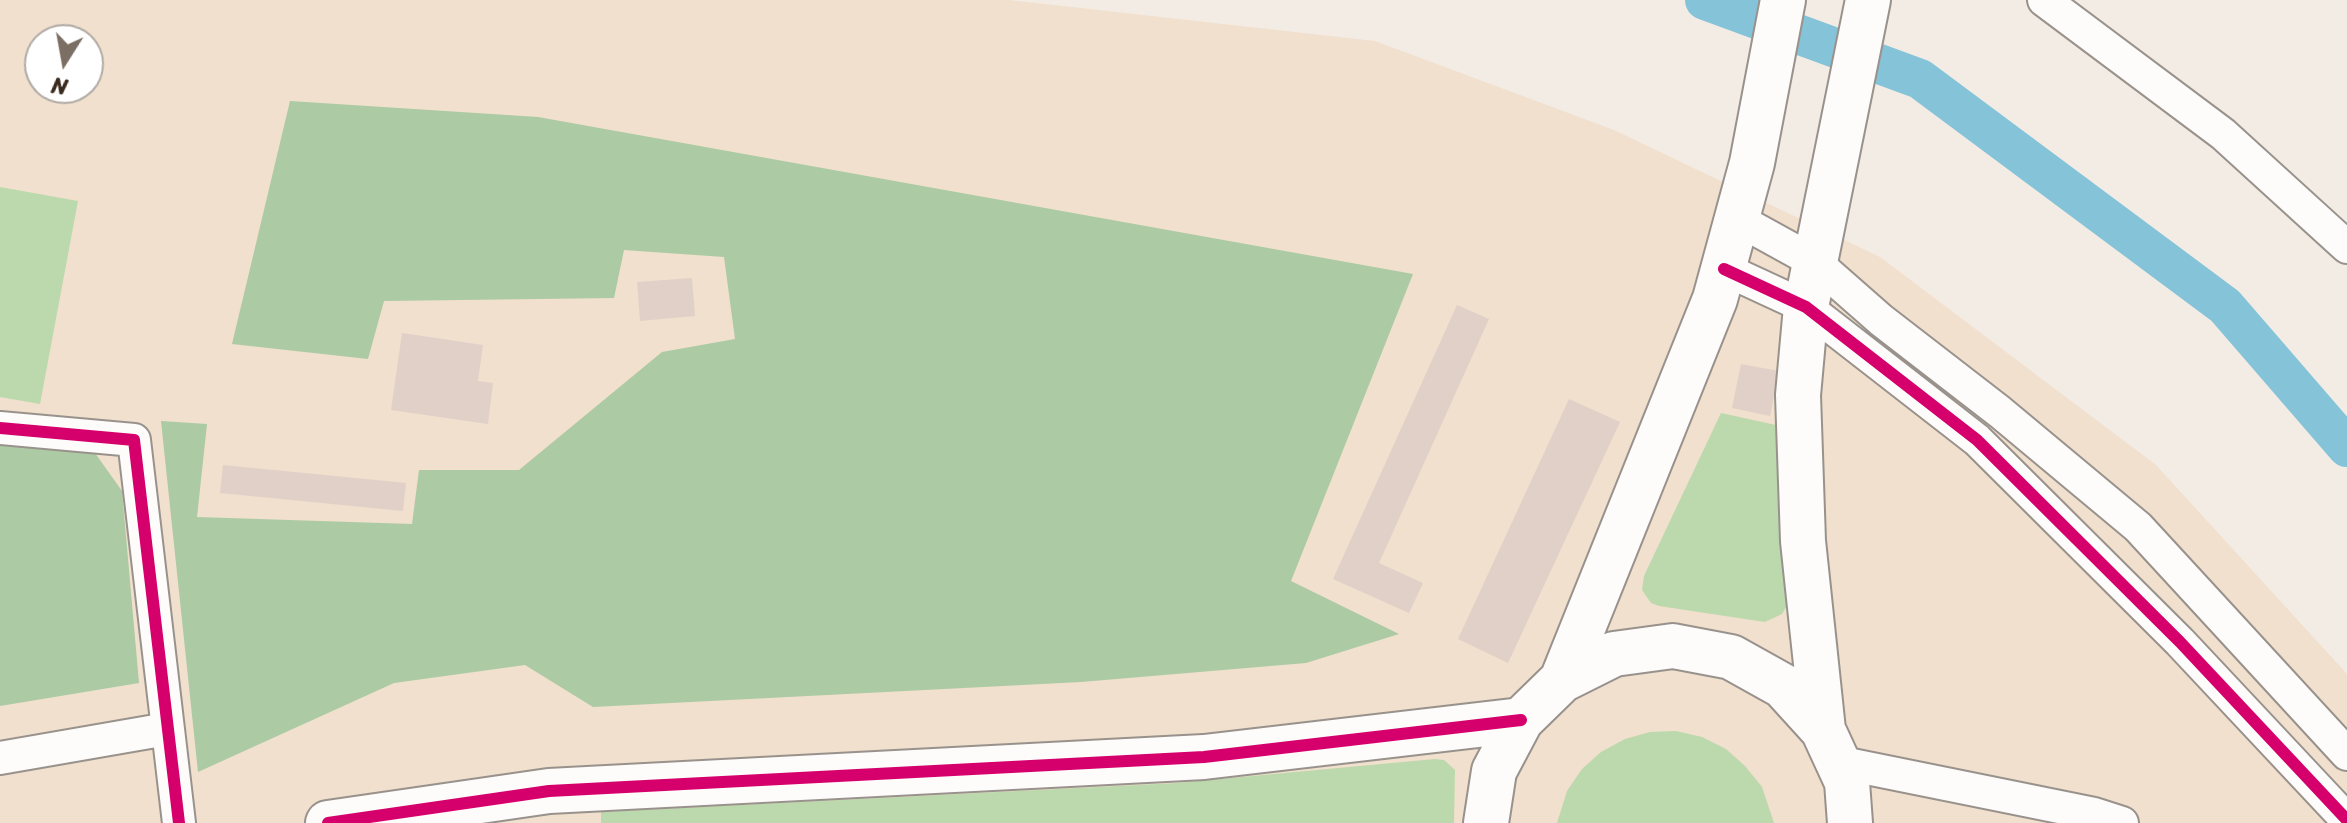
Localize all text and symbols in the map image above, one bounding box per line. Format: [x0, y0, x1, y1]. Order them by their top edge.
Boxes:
north arrow [24, 24, 104, 104]
text: N [49, 65, 71, 107]

